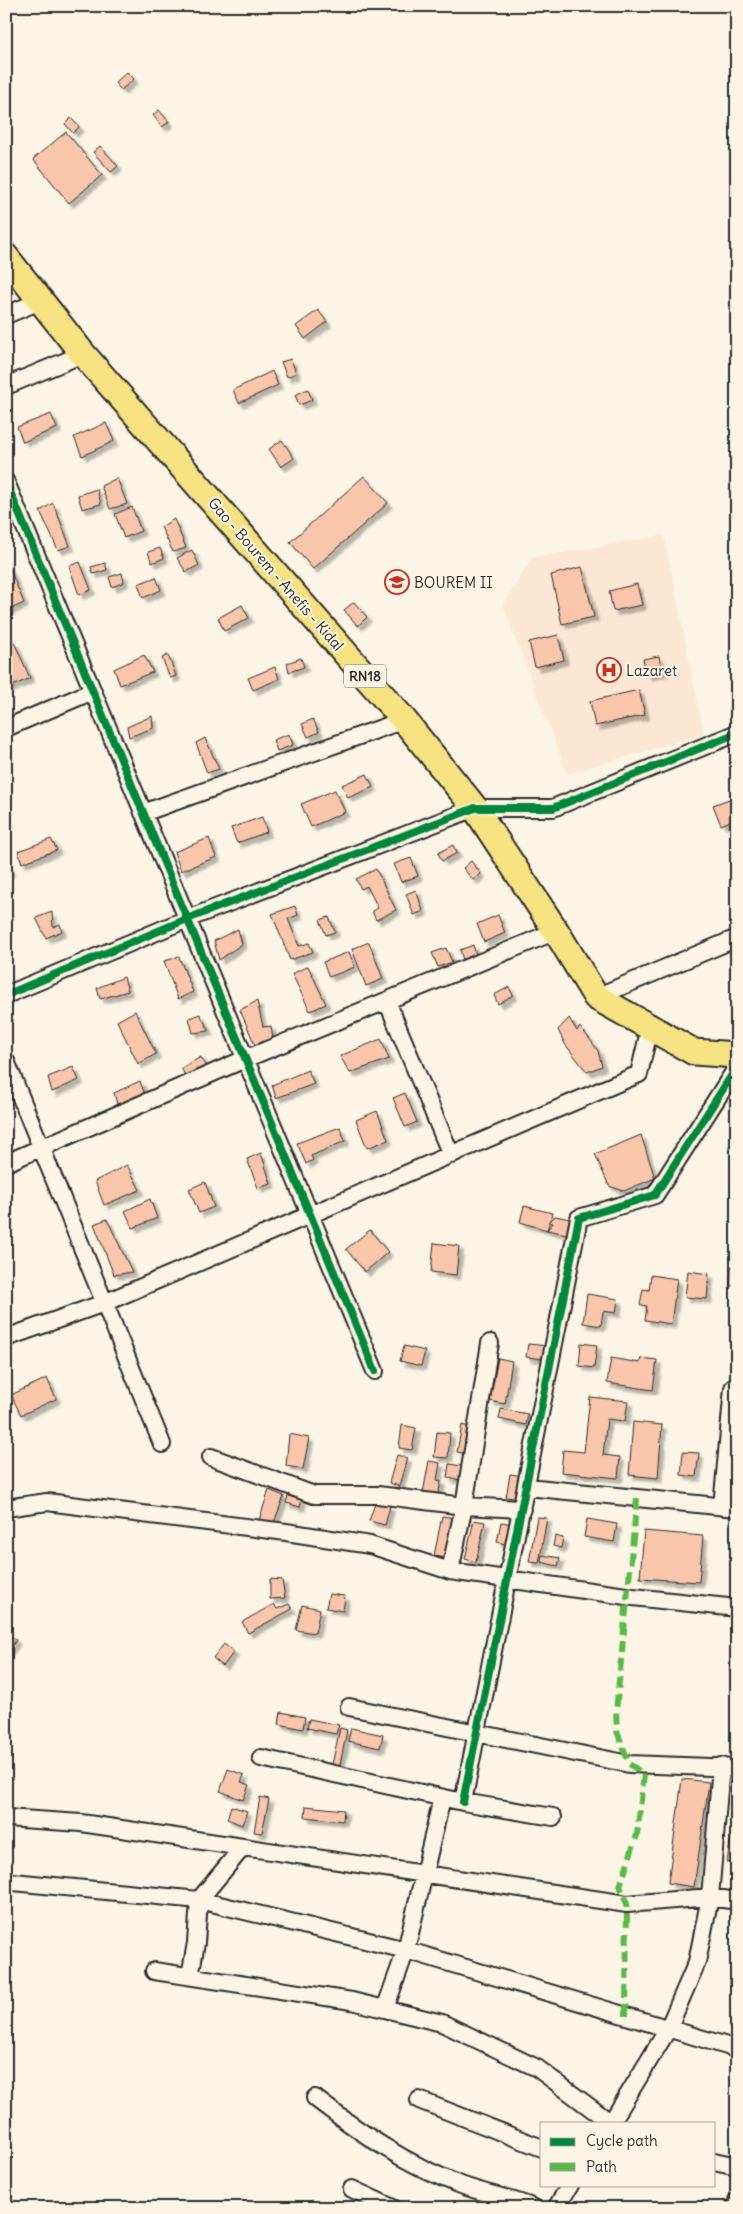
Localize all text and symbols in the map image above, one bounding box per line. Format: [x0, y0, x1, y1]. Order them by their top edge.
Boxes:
street label: Gao - Bourem - Anefis - Kidal [204, 493, 348, 655]
school or university icon: BOUREM II [384, 569, 410, 595]
place label: BOUREM II [414, 573, 493, 592]
hospital icon: Lazaret [596, 657, 622, 683]
place label: Lazaret [626, 661, 677, 680]
road number: RN18 [344, 664, 386, 688]
legend [540, 2122, 716, 2186]
text: Cycle path [586, 2131, 658, 2150]
text: Path [586, 2157, 617, 2176]

